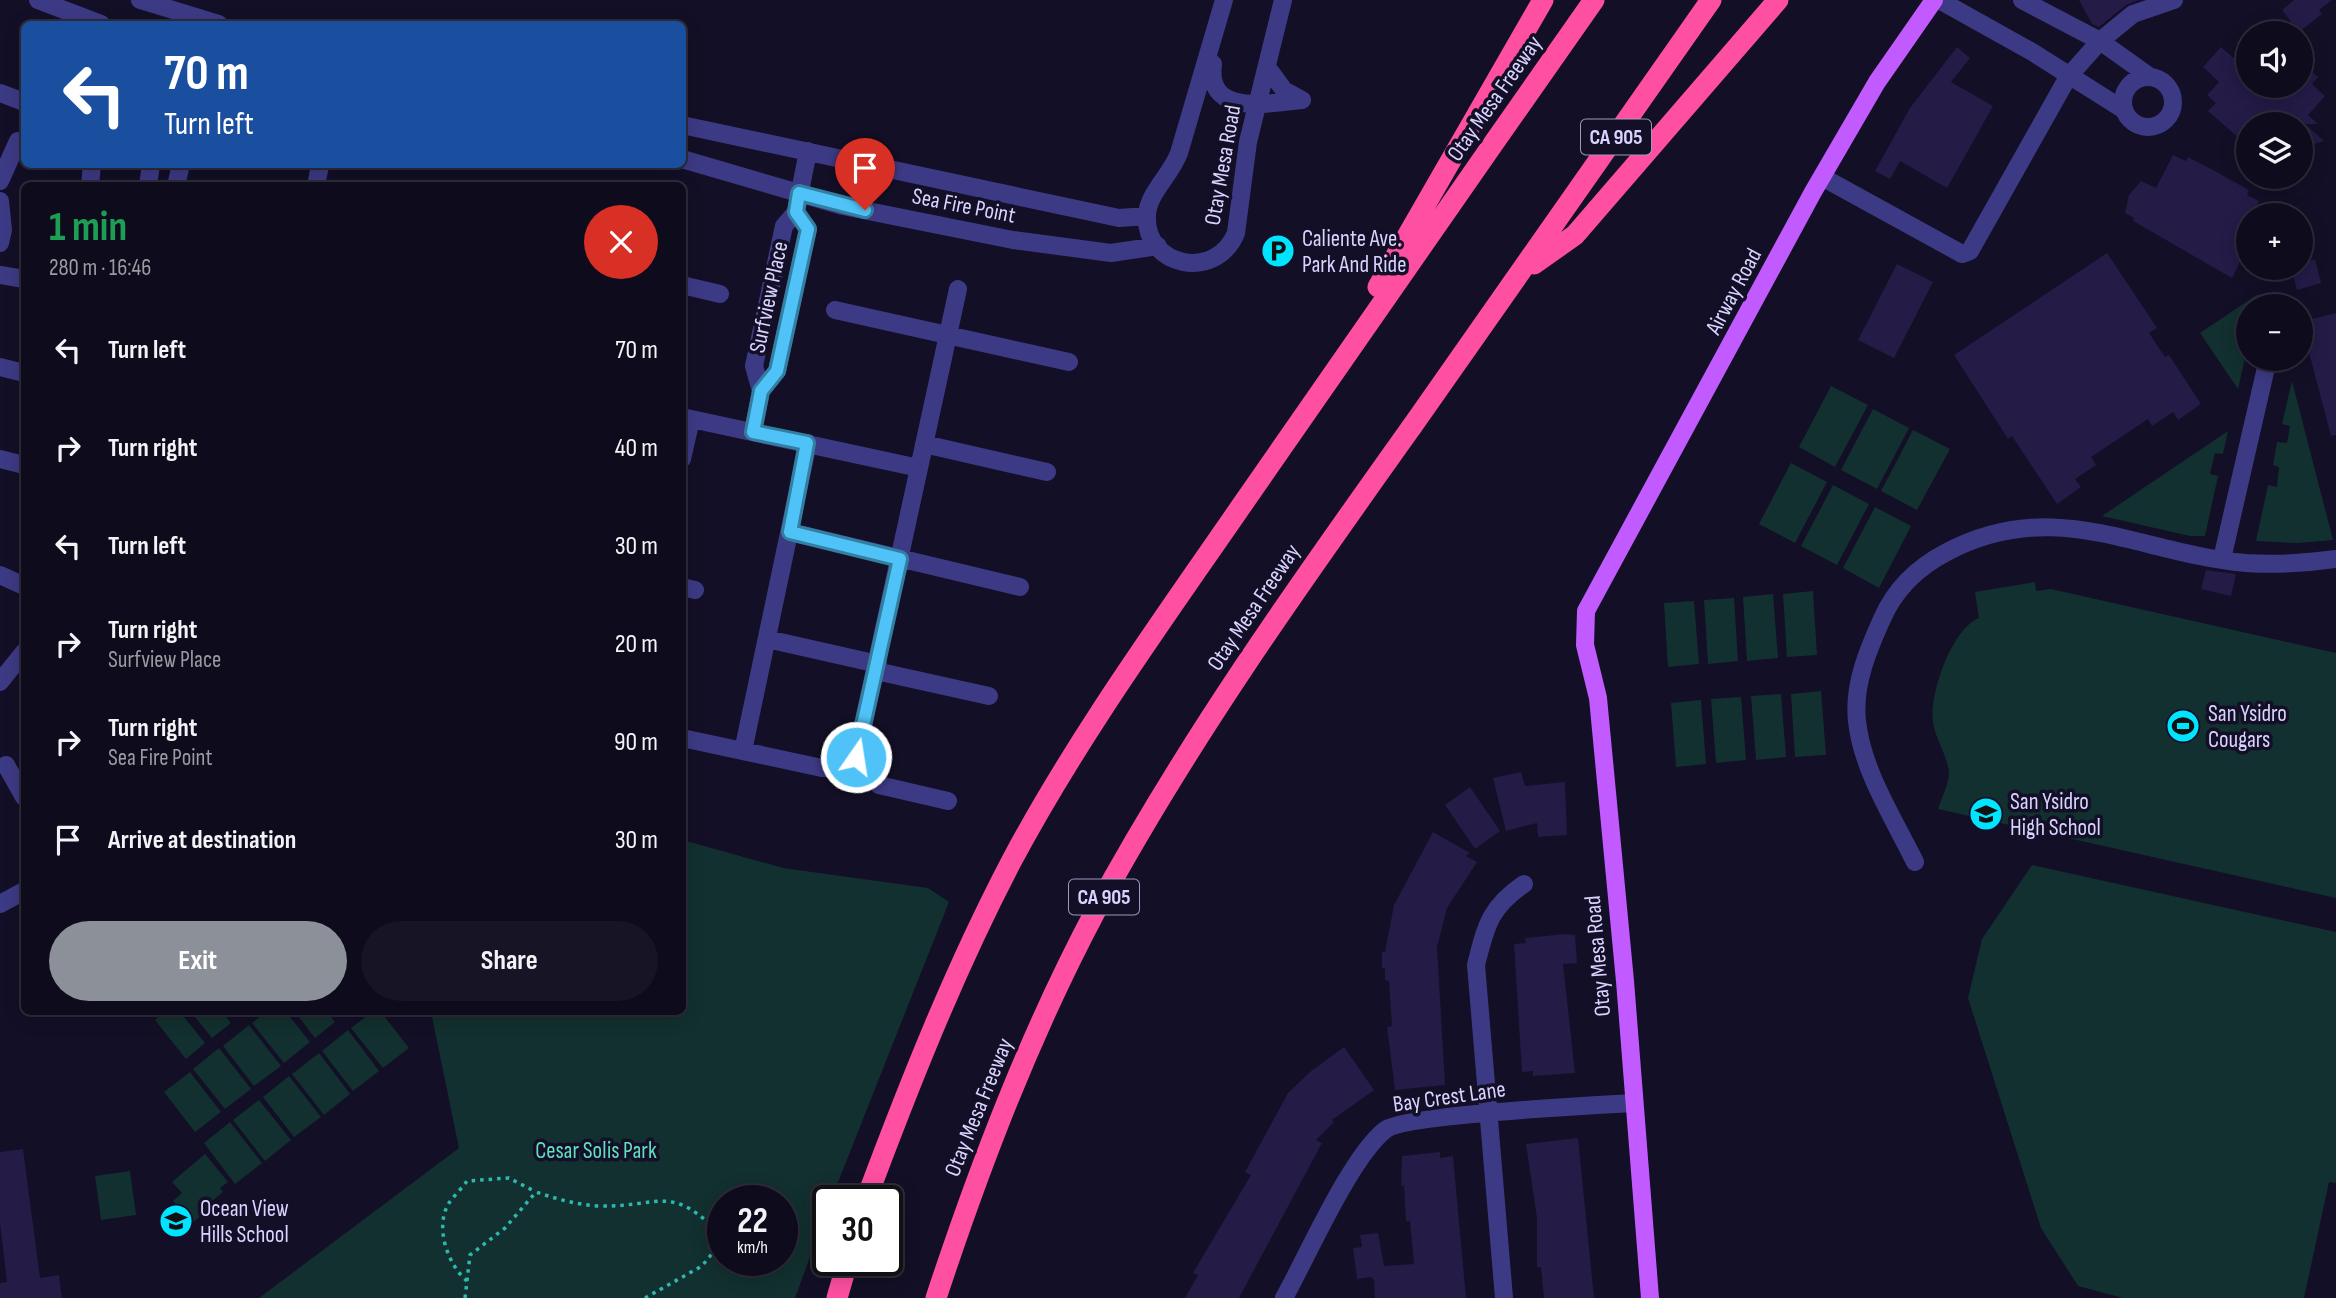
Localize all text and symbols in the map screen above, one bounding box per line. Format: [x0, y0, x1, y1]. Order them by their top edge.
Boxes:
map controls [2236, 21, 2313, 371]
button: sound [2236, 21, 2313, 98]
street label: Otay Mesa Freeway [1441, 30, 1548, 167]
text: 70 m [164, 45, 249, 104]
icon: left [49, 49, 140, 140]
street label: Otay Mesa Road [1199, 103, 1247, 227]
text: Turn left [164, 105, 254, 144]
button: layers [2236, 112, 2313, 189]
road number: CA 905 [1581, 120, 1651, 154]
pin [835, 138, 895, 210]
icon: arrive [846, 149, 884, 187]
street label: Sea Fire Point [910, 182, 1018, 230]
text: 1 min [49, 202, 127, 253]
button: + [2236, 203, 2313, 280]
button: close [584, 205, 658, 279]
place label: Caliente Ave. Park And Ride [1302, 225, 1406, 279]
parking icon: Caliente Ave. Park And Ride [1259, 232, 1297, 270]
street label: Surfview Place [744, 239, 794, 356]
street label: Airway Road [1699, 244, 1768, 340]
text: 280 m · 16:46 [49, 254, 151, 282]
button: − [2236, 294, 2313, 371]
icon: left [49, 331, 87, 369]
text: Turn left [108, 335, 186, 366]
text: 70 m [615, 335, 658, 366]
icon: right [49, 429, 87, 467]
text: Turn right [108, 433, 197, 464]
text: 40 m [615, 433, 658, 464]
icon: left [49, 527, 87, 565]
text: Turn left [108, 531, 186, 562]
text: 30 m [615, 531, 658, 562]
street label: Otay Mesa Freeway [1201, 539, 1306, 676]
text: Turn right [108, 615, 197, 646]
icon: right [49, 625, 87, 663]
text: 20 m [615, 629, 658, 660]
text: Surfview Place [108, 646, 221, 674]
place label: San Ysidro Cougars [2208, 700, 2287, 754]
sports icon: San Ysidro Cougars [2164, 707, 2202, 745]
text: Turn right [108, 713, 197, 744]
position arrow [819, 720, 893, 794]
icon: right [49, 723, 87, 761]
text: 90 m [614, 727, 658, 758]
text: Sea Fire Point [108, 744, 213, 772]
place label: San Ysidro High School [2010, 788, 2101, 842]
school or university icon: San Ysidro High School [1967, 795, 2005, 833]
icon: arrive [49, 821, 87, 859]
text: Arrive at destination [108, 825, 296, 856]
text: 30 m [615, 825, 658, 856]
road number: CA 905 [1069, 880, 1139, 914]
street label: Otay Mesa Road [1579, 894, 1617, 1018]
button: Exit [49, 921, 347, 1001]
button: Share [361, 921, 658, 1001]
street label: Otay Mesa Freeway [938, 1034, 1019, 1181]
street label: Bay Crest Lane [1391, 1075, 1507, 1119]
park label: Cesar Solis Park [535, 1137, 657, 1165]
speed limit sign: 30 [812, 1185, 903, 1276]
place label: Ocean View Hills School [200, 1195, 289, 1249]
text: 22 [737, 1200, 768, 1243]
school or university icon: Ocean View Hills School [157, 1202, 195, 1240]
text: km/h [737, 1237, 768, 1258]

